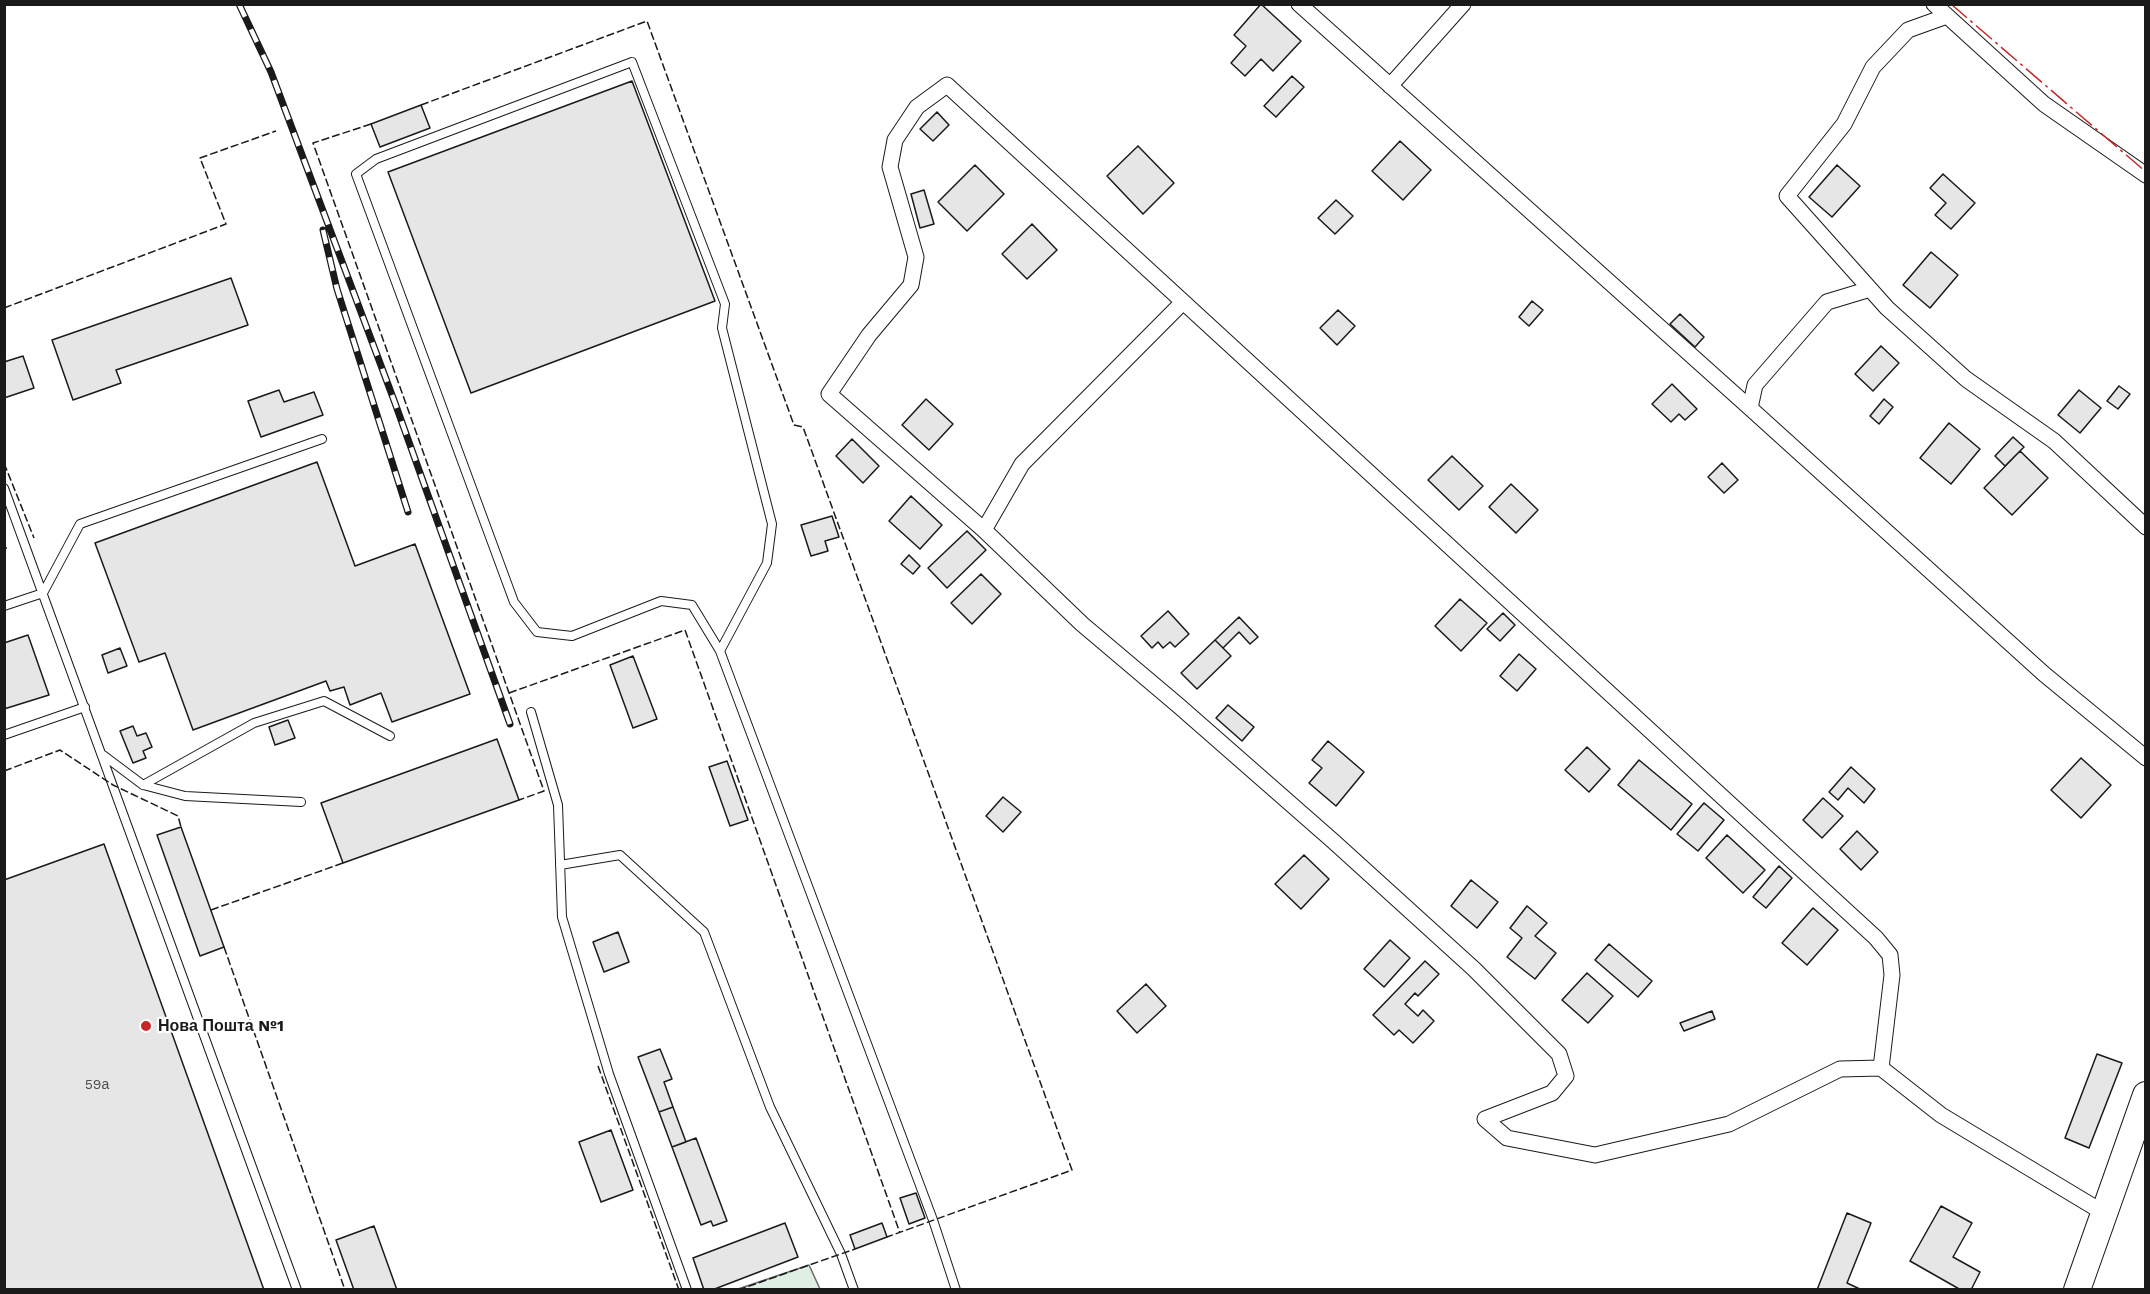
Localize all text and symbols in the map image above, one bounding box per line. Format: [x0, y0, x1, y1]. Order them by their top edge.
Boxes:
place label: Нова Пошта №1 [158, 1016, 284, 1036]
marker: Нова Пошта №1 [139, 1019, 153, 1033]
house number: 59а [85, 1077, 109, 1093]

